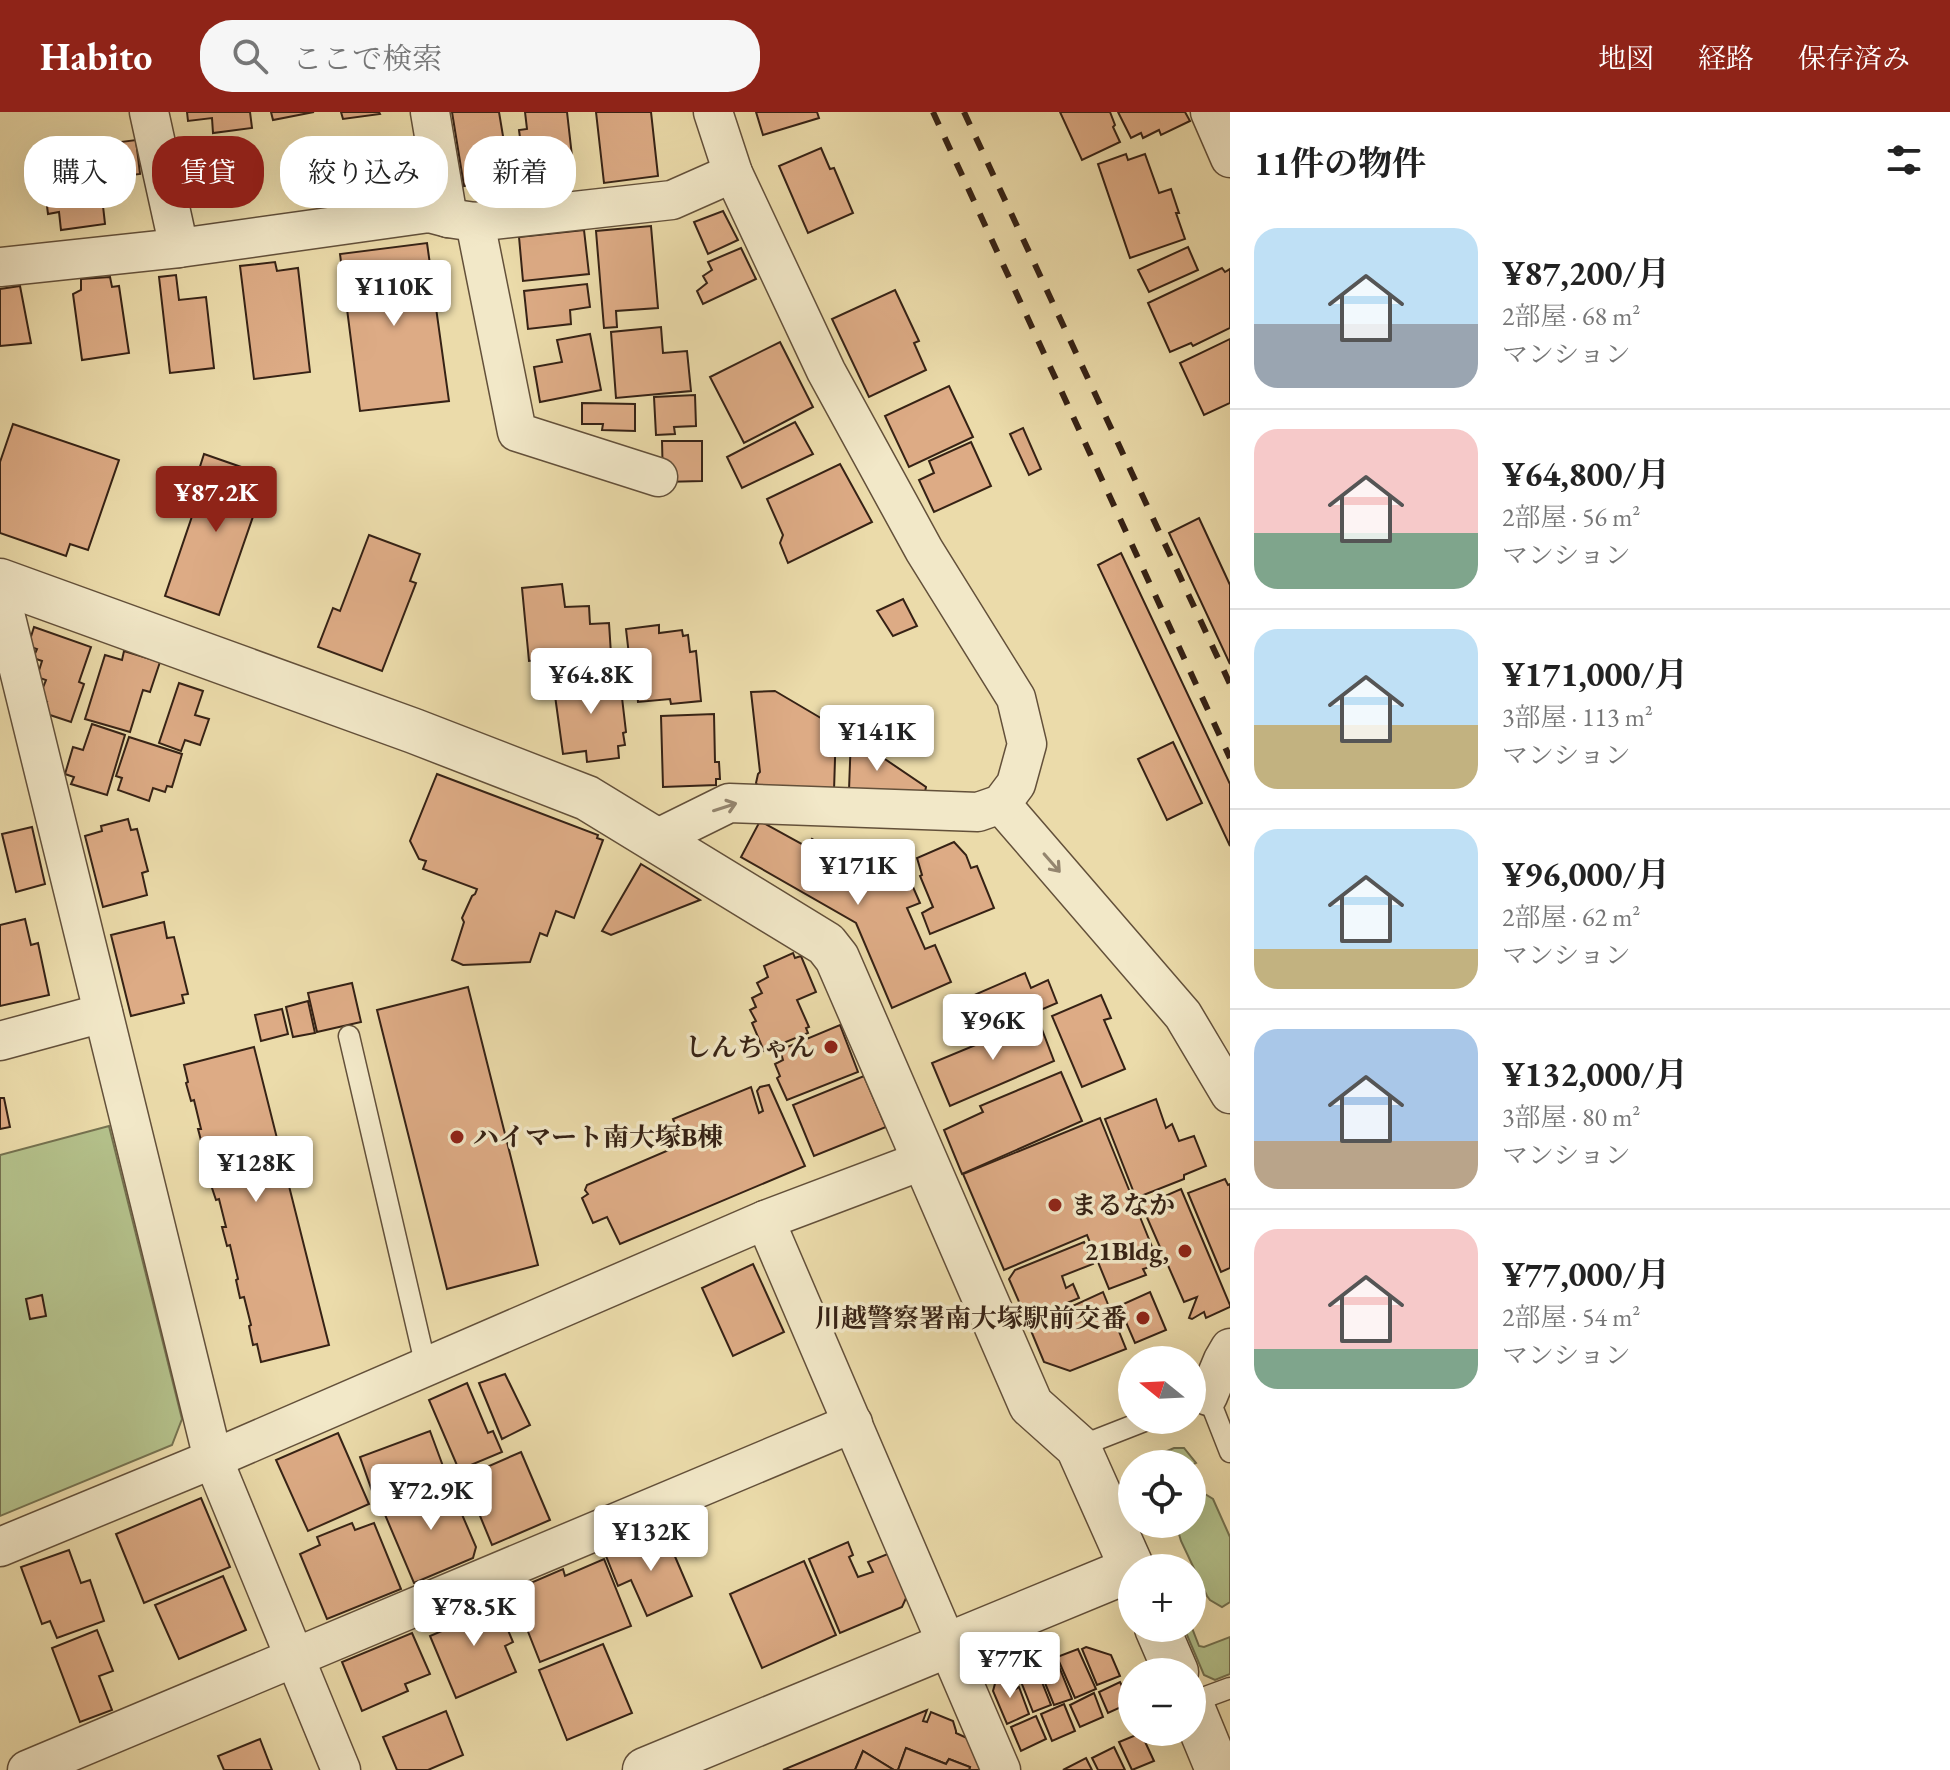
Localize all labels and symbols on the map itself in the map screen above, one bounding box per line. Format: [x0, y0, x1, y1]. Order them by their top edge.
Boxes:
pin: ¥110K [338, 260, 450, 328]
pin: ¥87.2K [151, 466, 281, 534]
pin: ¥64.8K [526, 648, 656, 716]
pin: ¥141K [821, 705, 933, 773]
one-way arrow [712, 799, 737, 813]
pin: ¥171K [802, 839, 914, 907]
one-way arrow [1042, 852, 1060, 872]
pin: ¥96K [946, 994, 1040, 1062]
place label: しんちゃん [685, 1030, 815, 1064]
marker: しんちゃん [822, 1038, 840, 1056]
place label: ハイマート南大塚B棟 [473, 1120, 723, 1154]
marker: ハイマート南大塚B棟 [448, 1128, 466, 1146]
pin: ¥128K [200, 1136, 312, 1204]
place label: まるなか [1071, 1188, 1175, 1222]
marker: まるなか [1046, 1196, 1064, 1214]
place label: 21Bldg, [1084, 1234, 1169, 1268]
marker: 21Bldg, [1176, 1242, 1194, 1260]
place label: 川越警察署南大塚駅前交番 [815, 1301, 1127, 1335]
marker: 川越警察署南大塚駅前交番 [1134, 1309, 1152, 1327]
north arrow [1118, 1346, 1206, 1434]
pin: ¥72.9K [366, 1464, 496, 1532]
pin: ¥132K [595, 1505, 707, 1573]
pin: ¥78.5K [409, 1580, 539, 1648]
pin: ¥77K [963, 1632, 1057, 1700]

